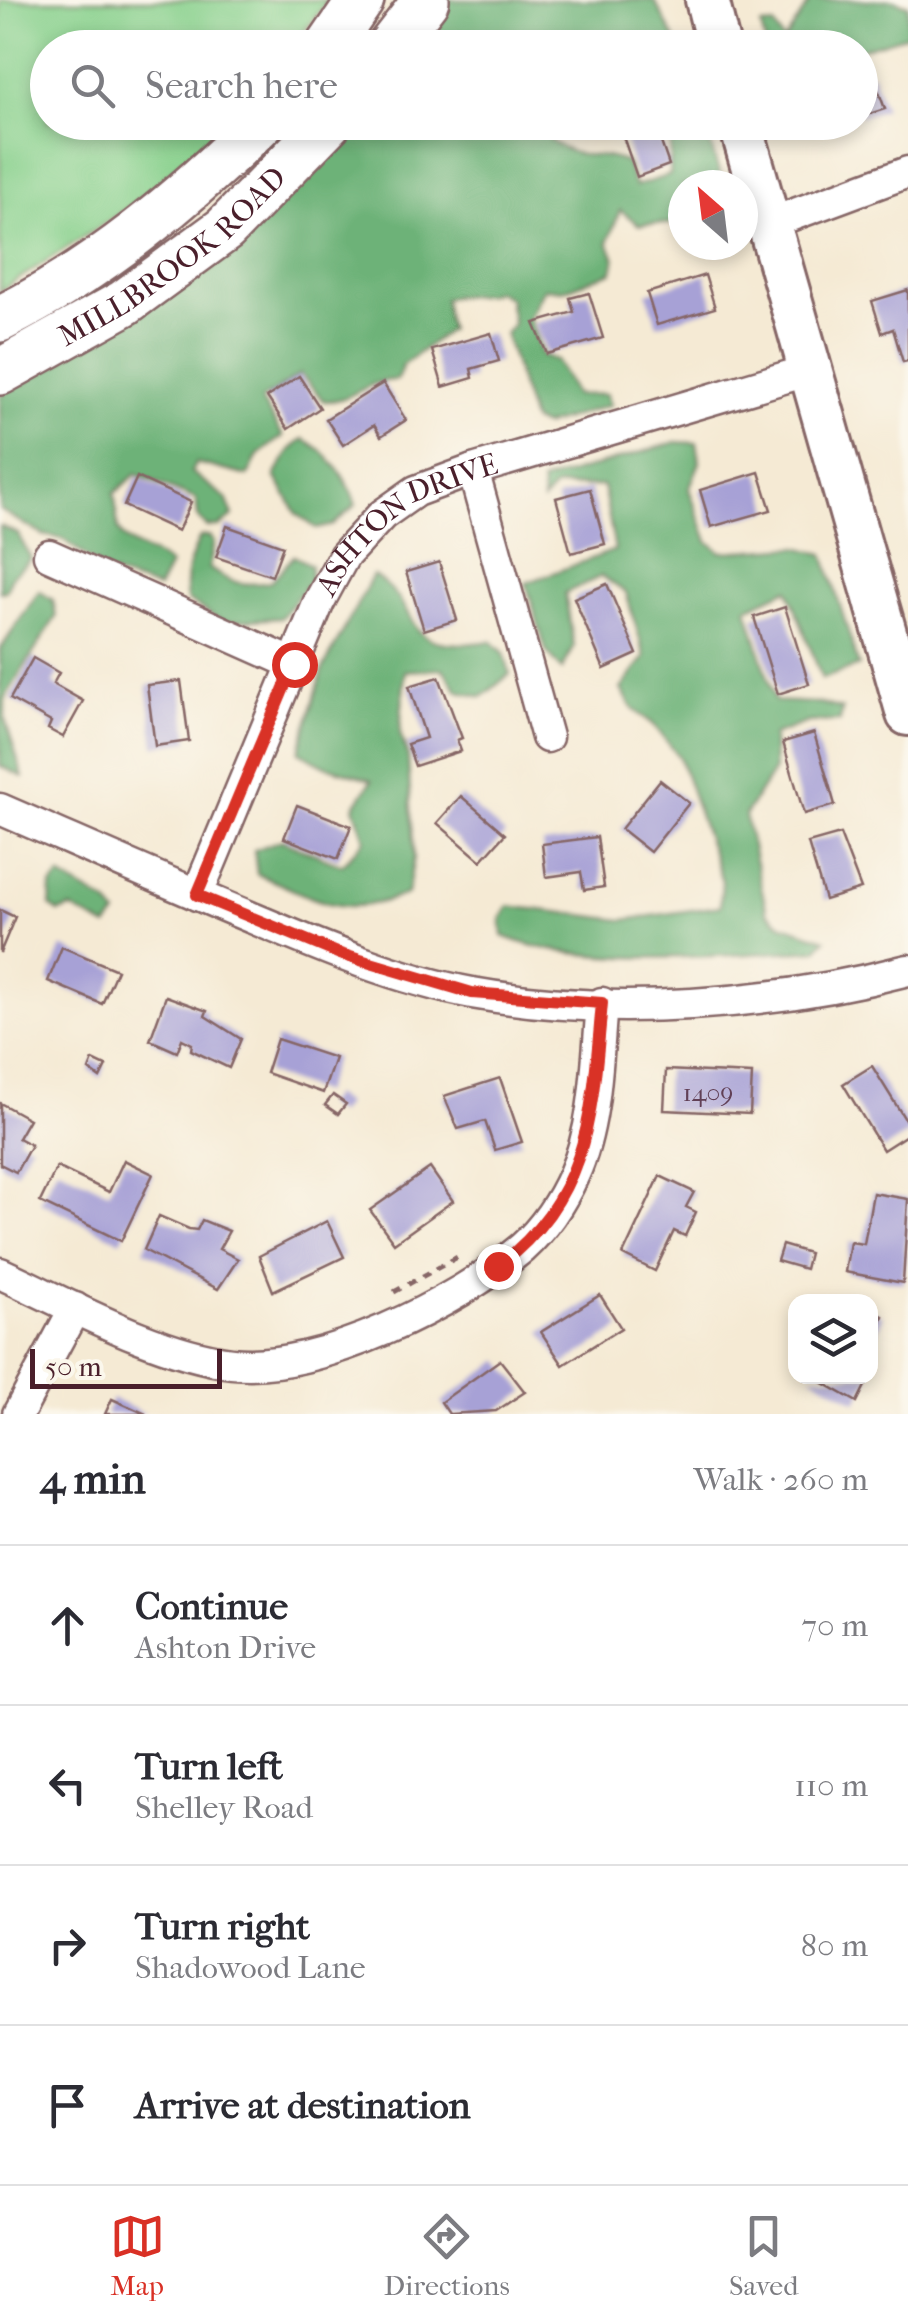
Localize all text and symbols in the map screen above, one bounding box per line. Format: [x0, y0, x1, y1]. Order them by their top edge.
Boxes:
search box [30, 30, 878, 140]
icon: search [65, 58, 120, 113]
text: Search here [145, 63, 338, 108]
street label: MILLBROOK ROAD [52, 160, 293, 354]
north arrow [668, 170, 758, 260]
street label: ASHTON DRIVE [308, 447, 502, 603]
route start [272, 642, 318, 688]
house number: 1409 [683, 1078, 733, 1107]
route end [476, 1244, 522, 1290]
map controls [788, 1294, 878, 1384]
button: layers [788, 1294, 878, 1384]
scale bar [30, 1344, 222, 1388]
text: 50 m [45, 1350, 102, 1383]
text: 4 min [40, 1455, 146, 1504]
text: Walk · 260 m [694, 1461, 868, 1498]
text: Continue [135, 1584, 288, 1629]
icon: ahead [40, 1598, 95, 1653]
text: 70 m [802, 1607, 868, 1644]
text: Ashton Drive [135, 1629, 316, 1666]
text: Turn left [135, 1744, 283, 1789]
icon: left [40, 1758, 95, 1813]
text: 110 m [794, 1767, 868, 1804]
text: Shelley Road [135, 1789, 313, 1826]
text: Turn right [135, 1904, 310, 1949]
icon: right [40, 1918, 95, 1973]
text: 80 m [801, 1927, 868, 1964]
text: Shadowood Lane [135, 1949, 366, 1986]
icon: arrive [40, 2078, 95, 2133]
text: Arrive at destination [135, 2083, 471, 2128]
tab: Map [110, 2209, 165, 2302]
tab: Directions [384, 2209, 510, 2302]
tab: Saved [729, 2209, 798, 2302]

